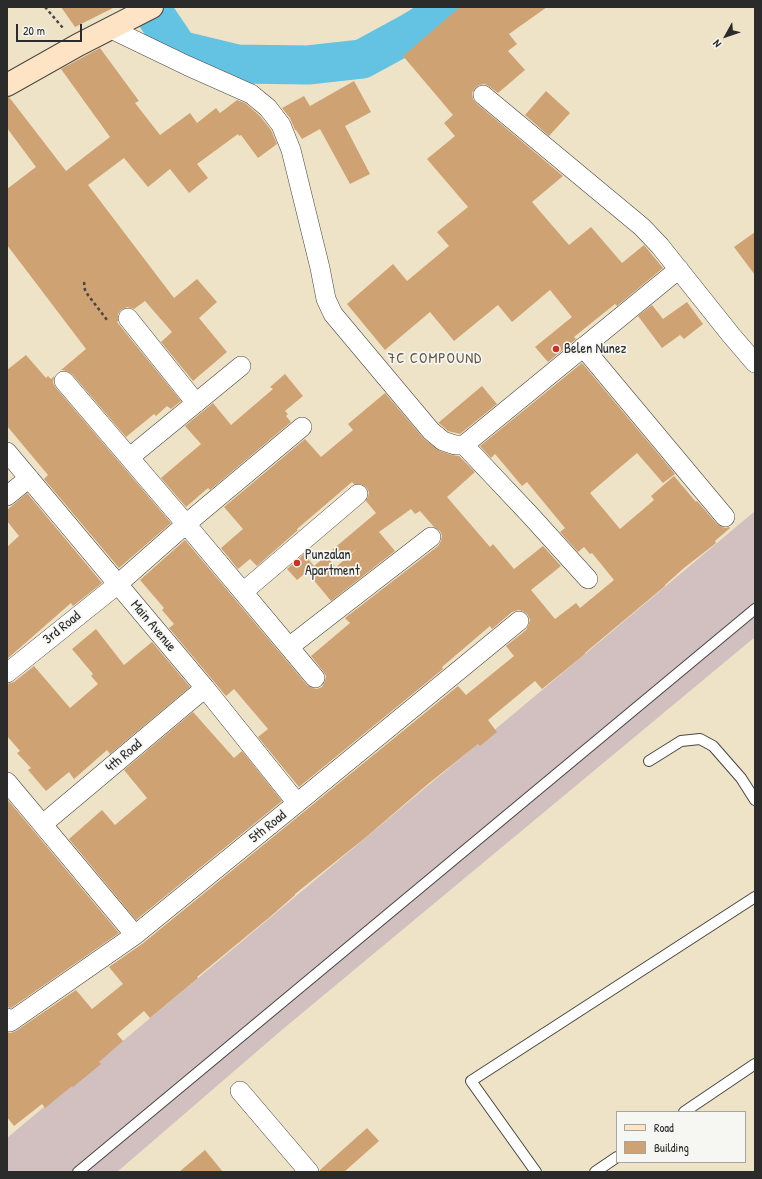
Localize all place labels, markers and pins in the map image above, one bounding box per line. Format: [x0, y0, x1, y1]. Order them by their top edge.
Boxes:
place label: Belen Nunez [564, 341, 626, 357]
marker: Belen Nunez [551, 344, 561, 354]
place label: Punzalan Apartment [305, 547, 360, 580]
marker: Punzalan Apartment [292, 558, 302, 568]

